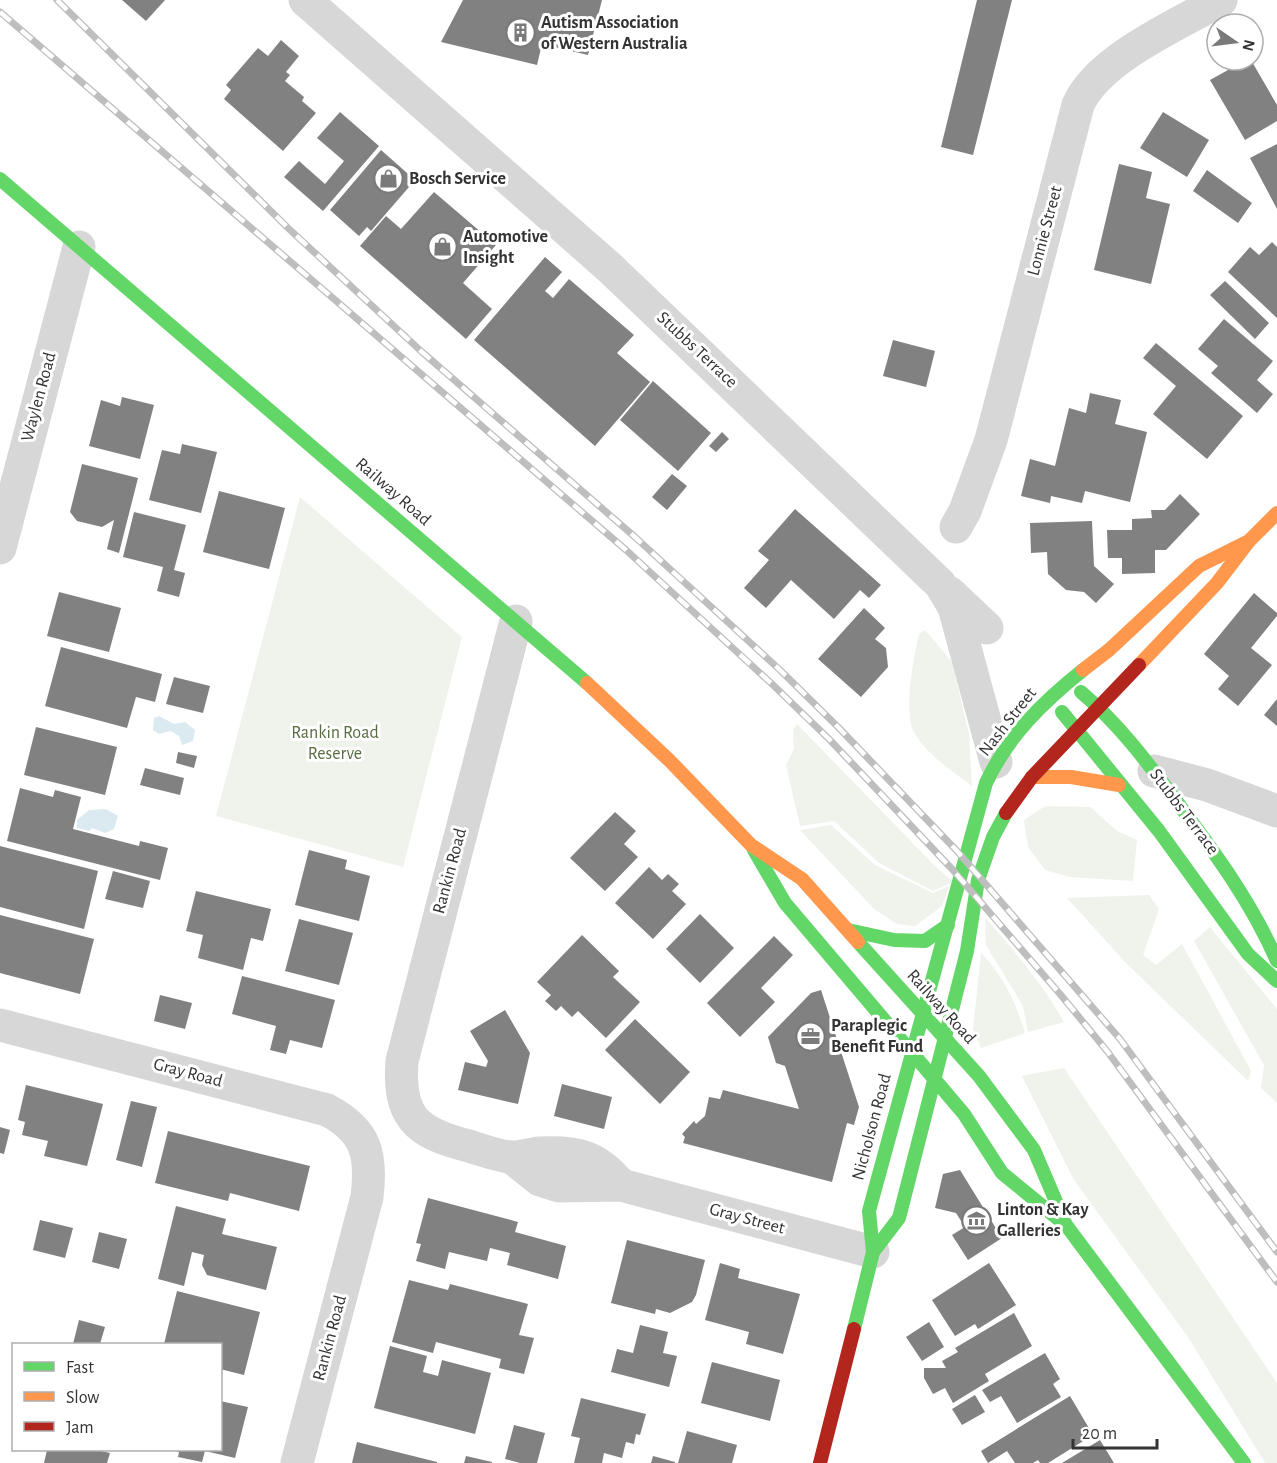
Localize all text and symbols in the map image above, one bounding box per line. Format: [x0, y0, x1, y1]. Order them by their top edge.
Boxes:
north arrow [1205, 12, 1265, 72]
place label: Autism Association of Western Australia [541, 14, 688, 53]
building icon: Autism Association of Western Australia [504, 17, 536, 49]
text: N [1239, 38, 1258, 53]
shop icon: Bosch Service [372, 163, 404, 195]
place label: Bosch Service [409, 170, 506, 188]
street label: Lonnie Street [1024, 184, 1066, 278]
place label: Automotive Insight [463, 228, 548, 267]
shop icon: Automotive Insight [426, 231, 458, 263]
street label: Stubbs Terrace [653, 308, 741, 392]
street label: Waylen Road [18, 350, 60, 444]
street label: Railway Road [352, 455, 434, 529]
street label: Nash Street [976, 684, 1040, 760]
park label: Rankin Road Reserve [291, 724, 379, 763]
street label: Stubbs Terrace [1146, 766, 1222, 858]
street label: Rankin Road [430, 826, 470, 916]
street label: Railway Road [903, 966, 979, 1048]
place label: Paraplegic Benefit Fund [831, 1017, 924, 1056]
office icon: Paraplegic Benefit Fund [794, 1020, 826, 1052]
street label: Gray Road [152, 1055, 224, 1091]
street label: Nicholson Road [849, 1072, 895, 1182]
street label: Gray Street [707, 1200, 787, 1238]
place label: Linton & Kay Galleries [997, 1201, 1089, 1240]
museum icon: Linton & Kay Galleries [960, 1204, 992, 1236]
street label: Rankin Road [310, 1293, 350, 1383]
legend [12, 1343, 222, 1451]
text: Fast [66, 1359, 94, 1377]
text: Slow [66, 1389, 99, 1407]
scale bar [1073, 1412, 1157, 1450]
text: Jam [66, 1419, 94, 1437]
text: 20 m [1082, 1425, 1117, 1443]

